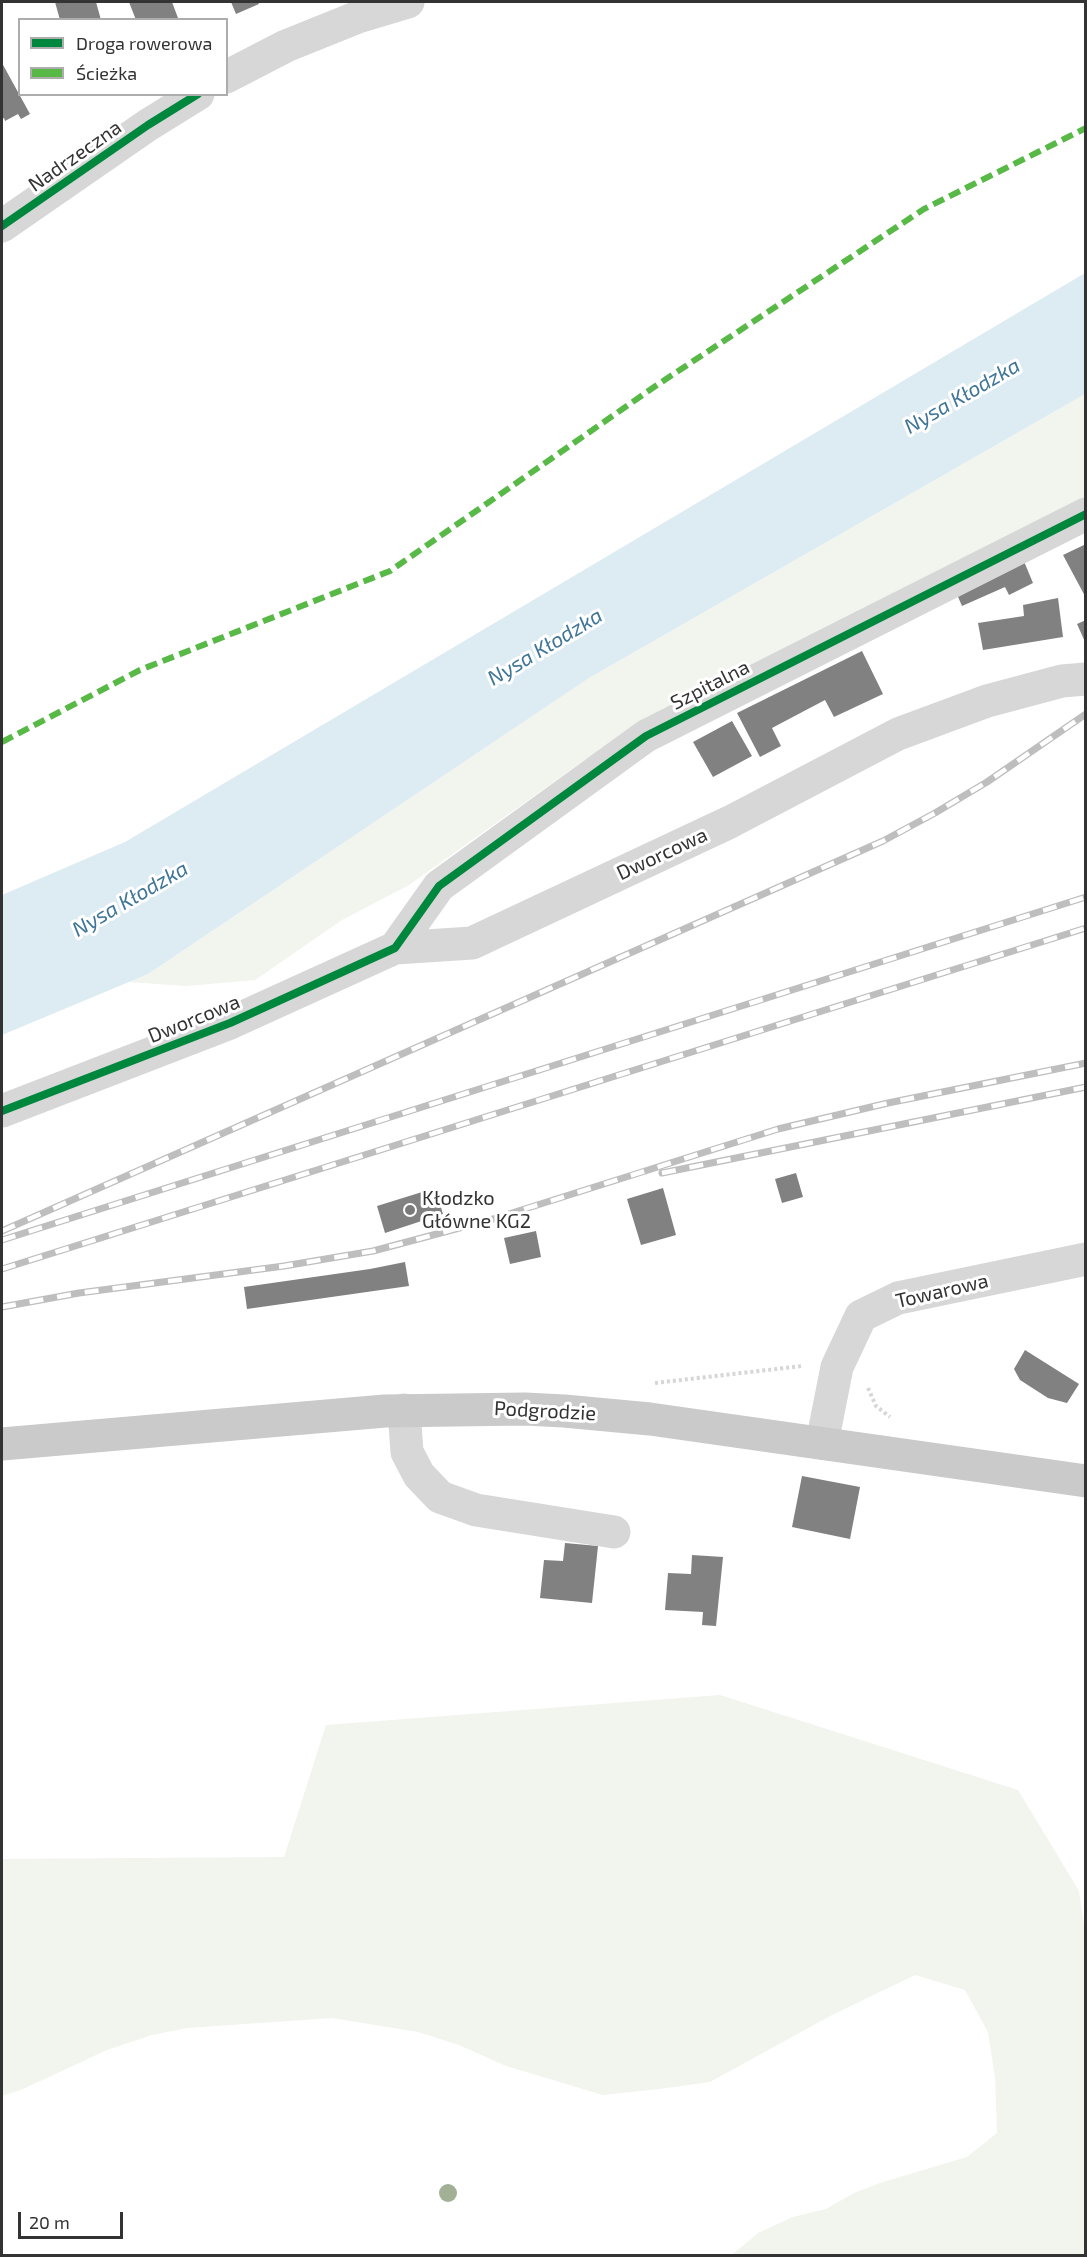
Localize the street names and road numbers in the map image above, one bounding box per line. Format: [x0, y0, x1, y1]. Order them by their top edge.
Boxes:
street label: Nadrzeczna [24, 115, 126, 197]
street label: Szpitalna [667, 655, 753, 715]
street label: Dworcowa [613, 823, 711, 885]
street label: Dworcowa [144, 990, 244, 1048]
street label: Towarowa [893, 1269, 991, 1313]
street label: Podgrodzie [493, 1396, 597, 1426]

